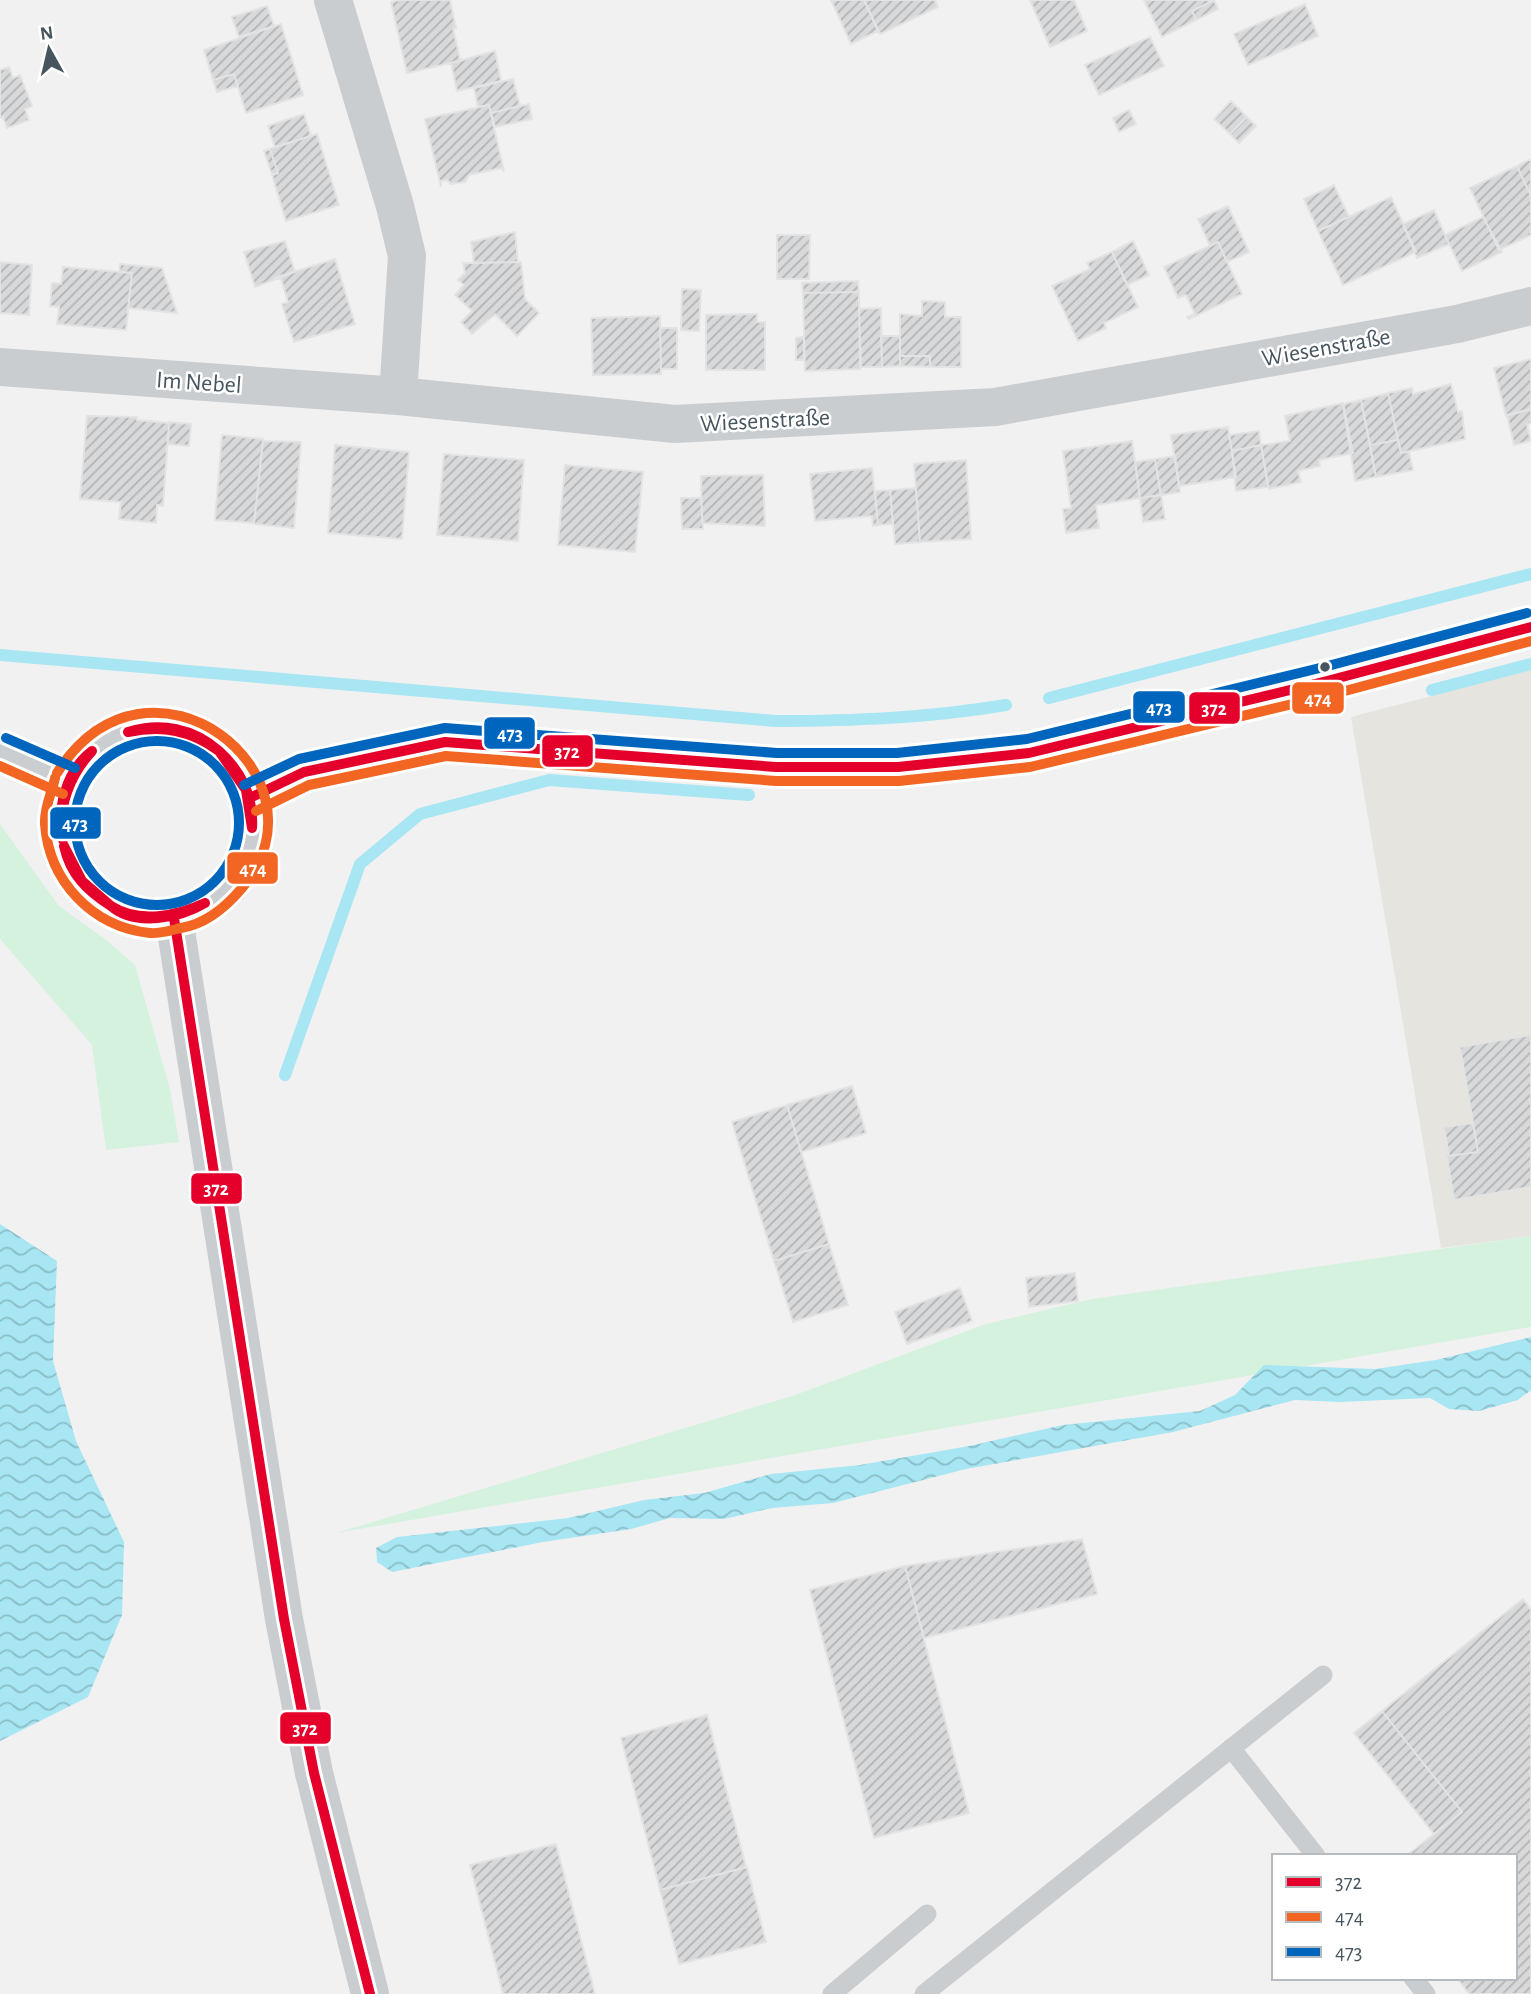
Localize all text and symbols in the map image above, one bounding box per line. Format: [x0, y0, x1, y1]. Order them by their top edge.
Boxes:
north arrow [14, 14, 84, 84]
text: N [39, 23, 55, 44]
street label: Wiesenstraße [1260, 325, 1392, 371]
street label: Im Nebel [155, 368, 242, 398]
street label: Wiesenstraße [699, 406, 831, 436]
unlabelled marker [1318, 660, 1332, 674]
line badge: 474 [1291, 681, 1345, 715]
line badge: 473 [1132, 690, 1186, 724]
text: 474 [1304, 690, 1332, 709]
line badge: 372 [1188, 691, 1241, 725]
text: 473 [1146, 699, 1172, 718]
text: 372 [1201, 700, 1227, 719]
line badge: 473 [483, 716, 536, 750]
text: 473 [497, 725, 523, 744]
line badge: 372 [541, 734, 594, 768]
text: 372 [554, 743, 580, 762]
line badge: 473 [49, 806, 102, 840]
text: 473 [62, 815, 88, 834]
line badge: 474 [226, 851, 279, 885]
text: 474 [239, 860, 267, 879]
line badge: 372 [190, 1172, 243, 1205]
text: 372 [203, 1180, 229, 1199]
line badge: 372 [279, 1711, 332, 1745]
text: 372 [292, 1720, 318, 1739]
legend [1272, 1854, 1517, 1980]
text: 372 [1335, 1872, 1362, 1893]
text: 474 [1335, 1907, 1364, 1928]
text: 473 [1335, 1942, 1363, 1963]

